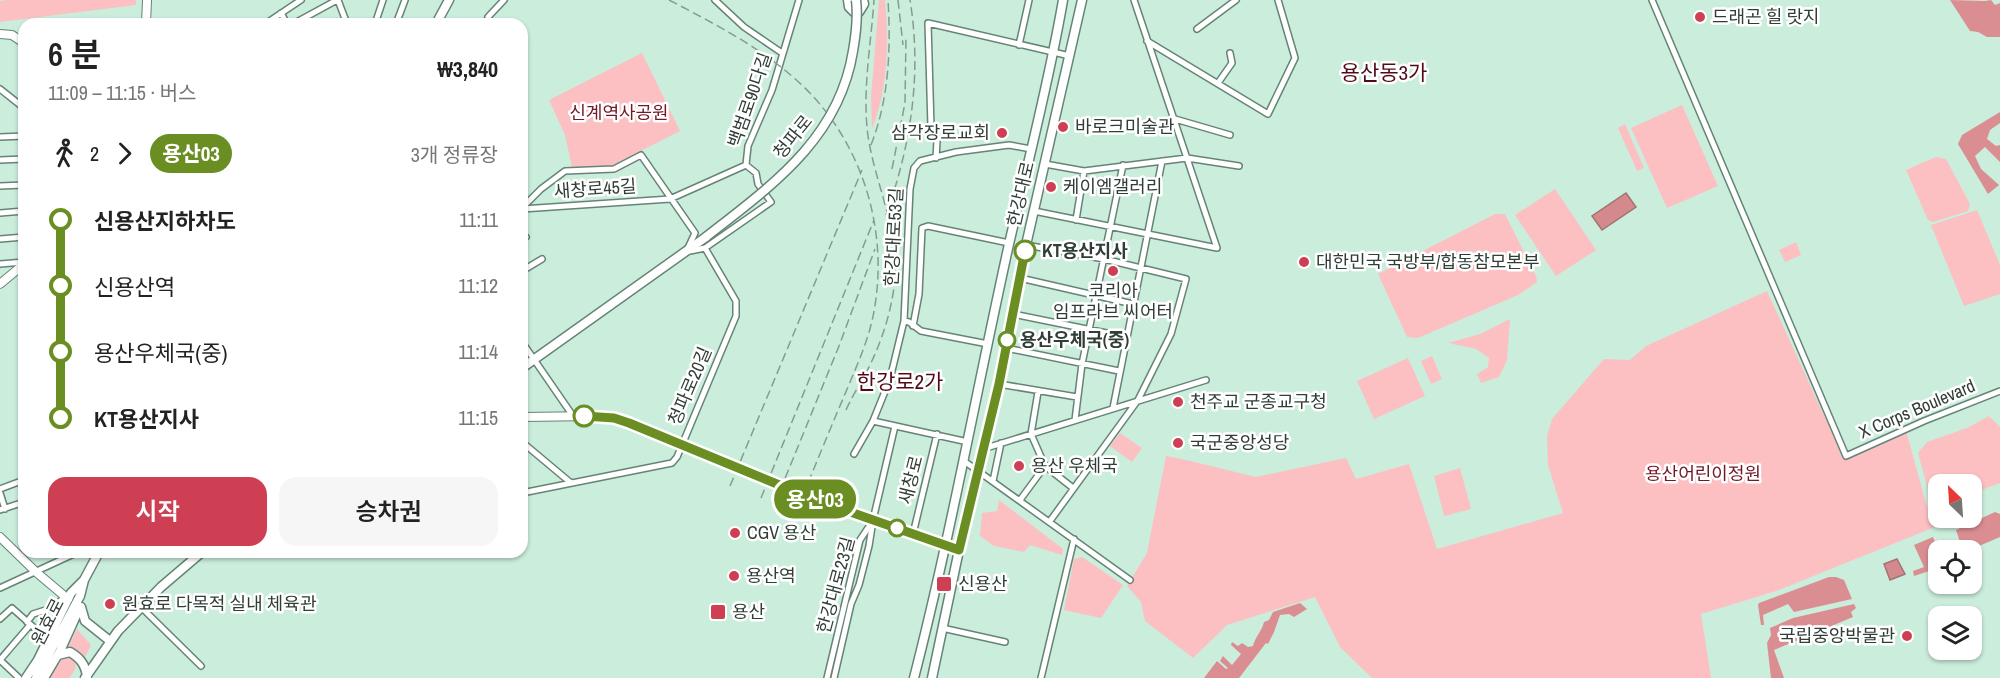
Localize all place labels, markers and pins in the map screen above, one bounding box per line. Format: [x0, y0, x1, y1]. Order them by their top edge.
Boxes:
place label: 드래곤 힐 랏지 [1712, 4, 1820, 29]
marker: 드래곤 힐 랏지 [1693, 10, 1707, 24]
place label: 바로크미술관 [1075, 114, 1175, 139]
place label: 삼각장로교회 [891, 120, 990, 145]
marker: 바로크미술관 [1056, 120, 1070, 134]
marker: 삼각장로교회 [995, 126, 1009, 140]
place label: 케이엠갤러리 [1063, 174, 1162, 199]
marker: 케이엠갤러리 [1044, 180, 1058, 194]
place label: KT용산지사 [1042, 238, 1128, 263]
marker: KT용산지사 [1014, 240, 1036, 262]
place label: 대한민국 국방부/합동참모본부 [1316, 249, 1540, 274]
marker: 대한민국 국방부/합동참모본부 [1297, 255, 1311, 269]
marker: 코리아 임프라브 씨어터 [1106, 264, 1120, 278]
place label: 코리아 임프라브 씨어터 [1053, 278, 1173, 324]
place label: 용산우체국(중) [1020, 327, 1129, 352]
marker: 용산우체국(중) [998, 331, 1016, 349]
place label: 천주교 군종교구청 [1190, 389, 1327, 414]
marker: 천주교 군종교구청 [1171, 395, 1185, 409]
unlabelled marker [573, 405, 595, 427]
place label: 국군중앙성당 [1190, 430, 1289, 455]
marker: 국군중앙성당 [1171, 436, 1185, 450]
place label: 용산 우체국 [1031, 453, 1118, 478]
marker: 용산 우체국 [1012, 459, 1026, 473]
unlabelled marker [888, 519, 906, 537]
place label: CGV 용산 [747, 520, 816, 545]
marker: CGV 용산 [728, 526, 742, 540]
place label: 용산역 [746, 563, 796, 588]
marker: 용산역 [727, 569, 741, 583]
place label: 신용산 [958, 571, 1008, 596]
marker: 신용산 [935, 575, 953, 593]
place label: 원효로 다목적 실내 체육관 [122, 591, 317, 616]
marker: 원효로 다목적 실내 체육관 [103, 597, 117, 611]
place label: 용산 [732, 599, 765, 624]
marker: 용산 [709, 603, 727, 621]
place label: 국립중앙박물관 [1779, 623, 1895, 648]
marker: 국립중앙박물관 [1900, 629, 1914, 643]

